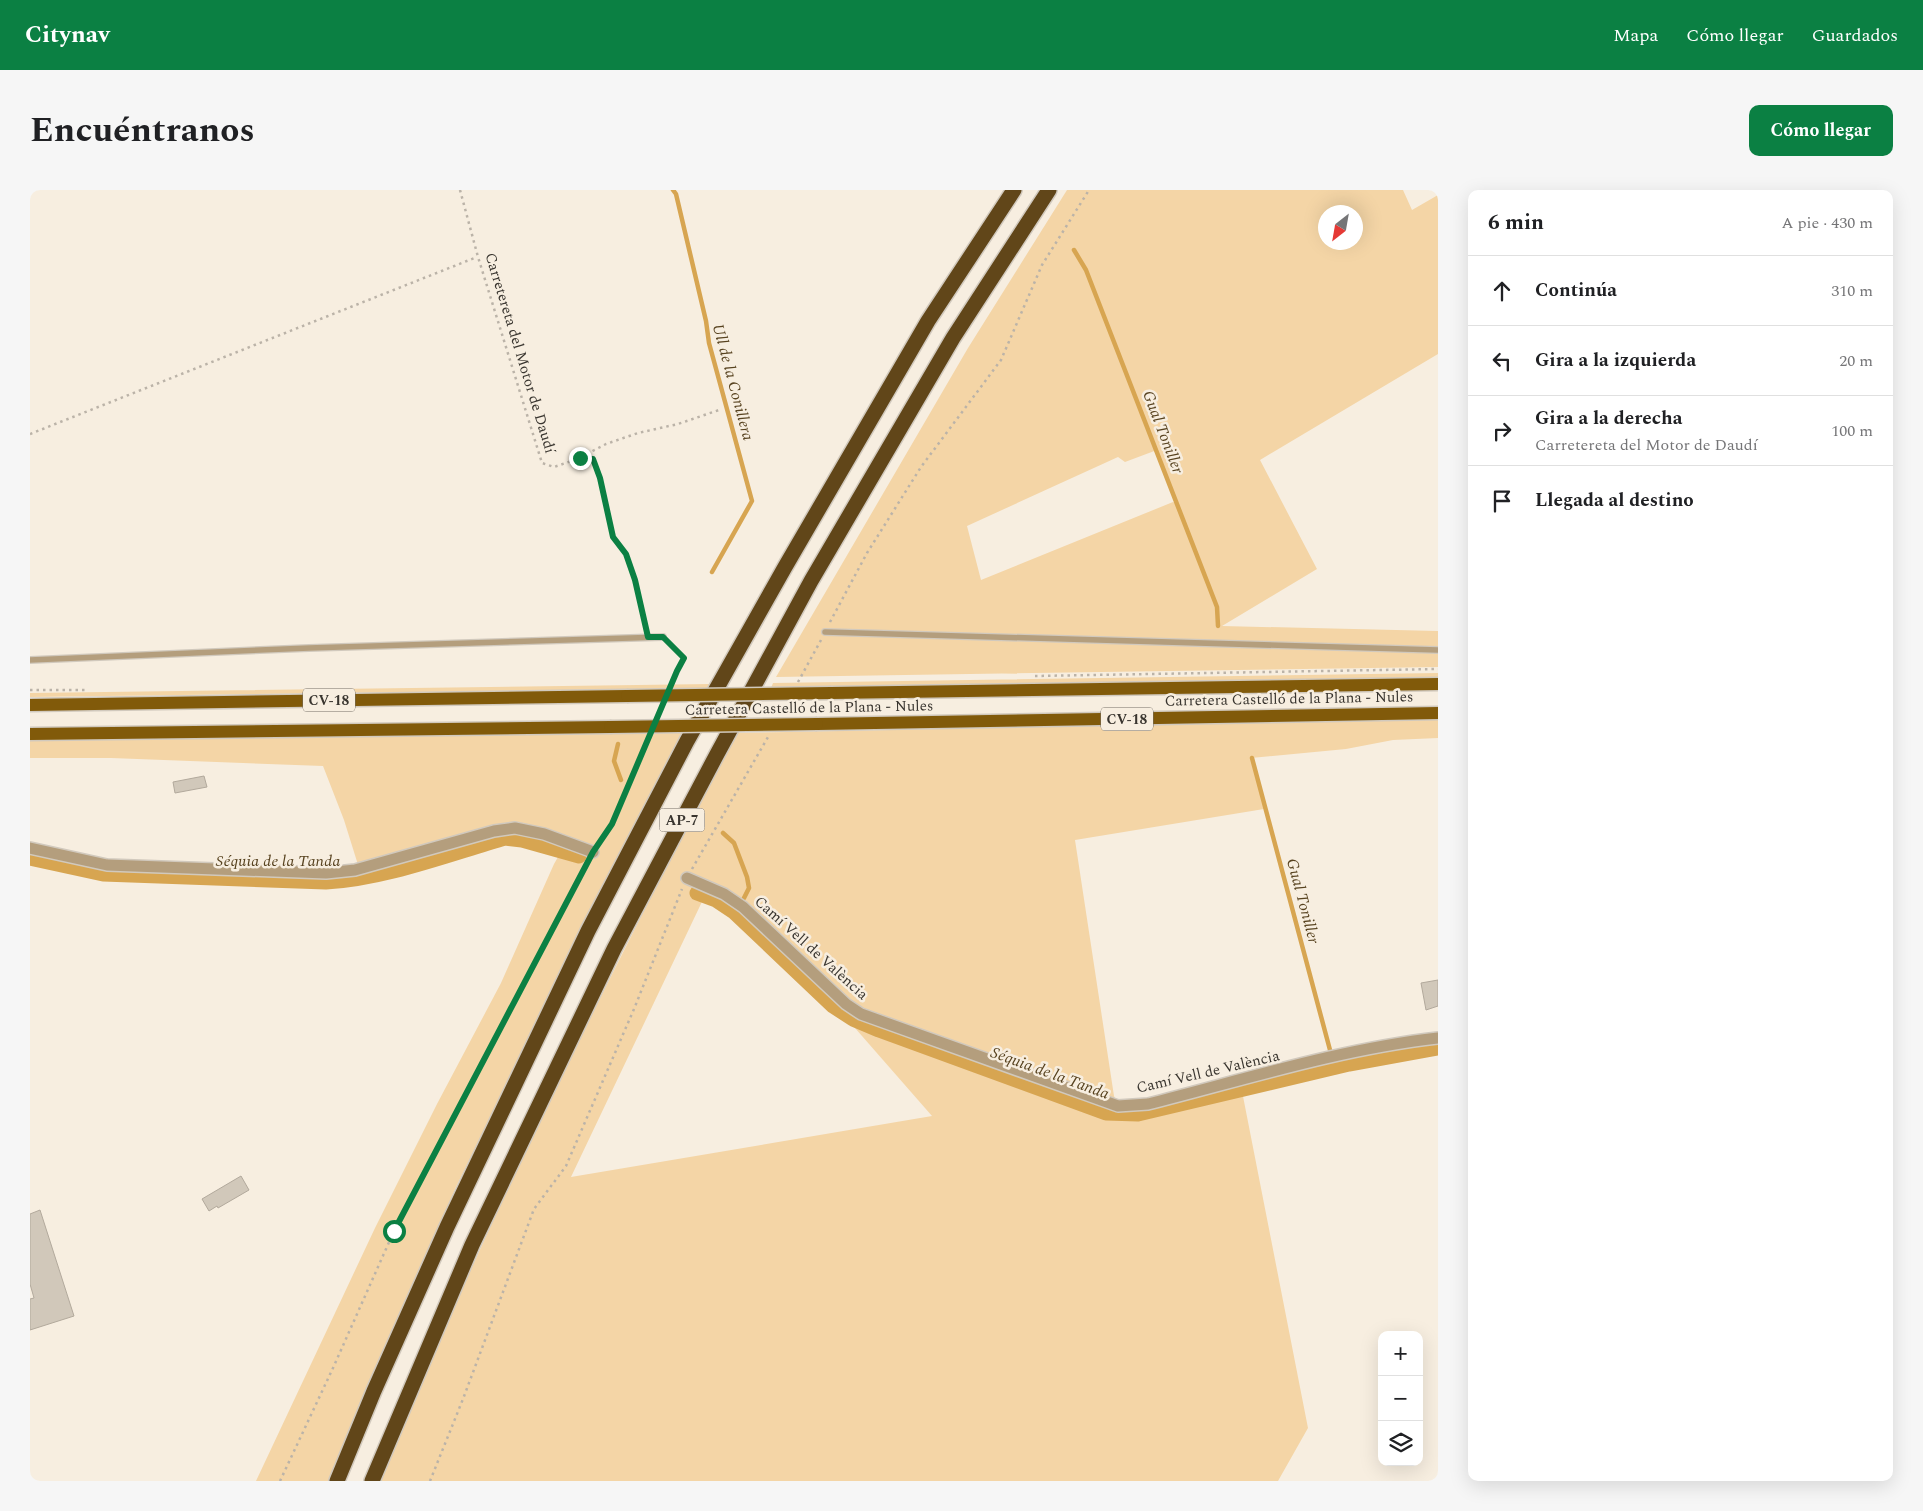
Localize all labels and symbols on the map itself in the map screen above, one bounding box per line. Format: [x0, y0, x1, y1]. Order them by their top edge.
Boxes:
north arrow [1318, 205, 1363, 250]
street label: Carretereta del Motor de Daudí [478, 250, 562, 457]
water label: Ull de la Conillera [706, 321, 760, 443]
water label: Gual Toniller [1136, 387, 1190, 478]
route end [569, 447, 592, 470]
street label: Carretera Castelló de la Plana - Nules [1164, 685, 1414, 713]
road number: CV-18 [303, 688, 355, 712]
street label: Carretera Castelló de la Plana - Nules [684, 694, 934, 722]
road number: CV-18 [1101, 708, 1153, 730]
road number: AP-7 [660, 808, 704, 832]
water label: Séquia de la Tanda [216, 849, 340, 873]
water label: Gual Toniller [1280, 856, 1326, 947]
street label: Camí Vell de València [749, 891, 874, 1006]
water label: Séquia de la Tanda [987, 1040, 1113, 1106]
street label: Camí Vell de València [1134, 1044, 1283, 1100]
route start [383, 1220, 406, 1243]

